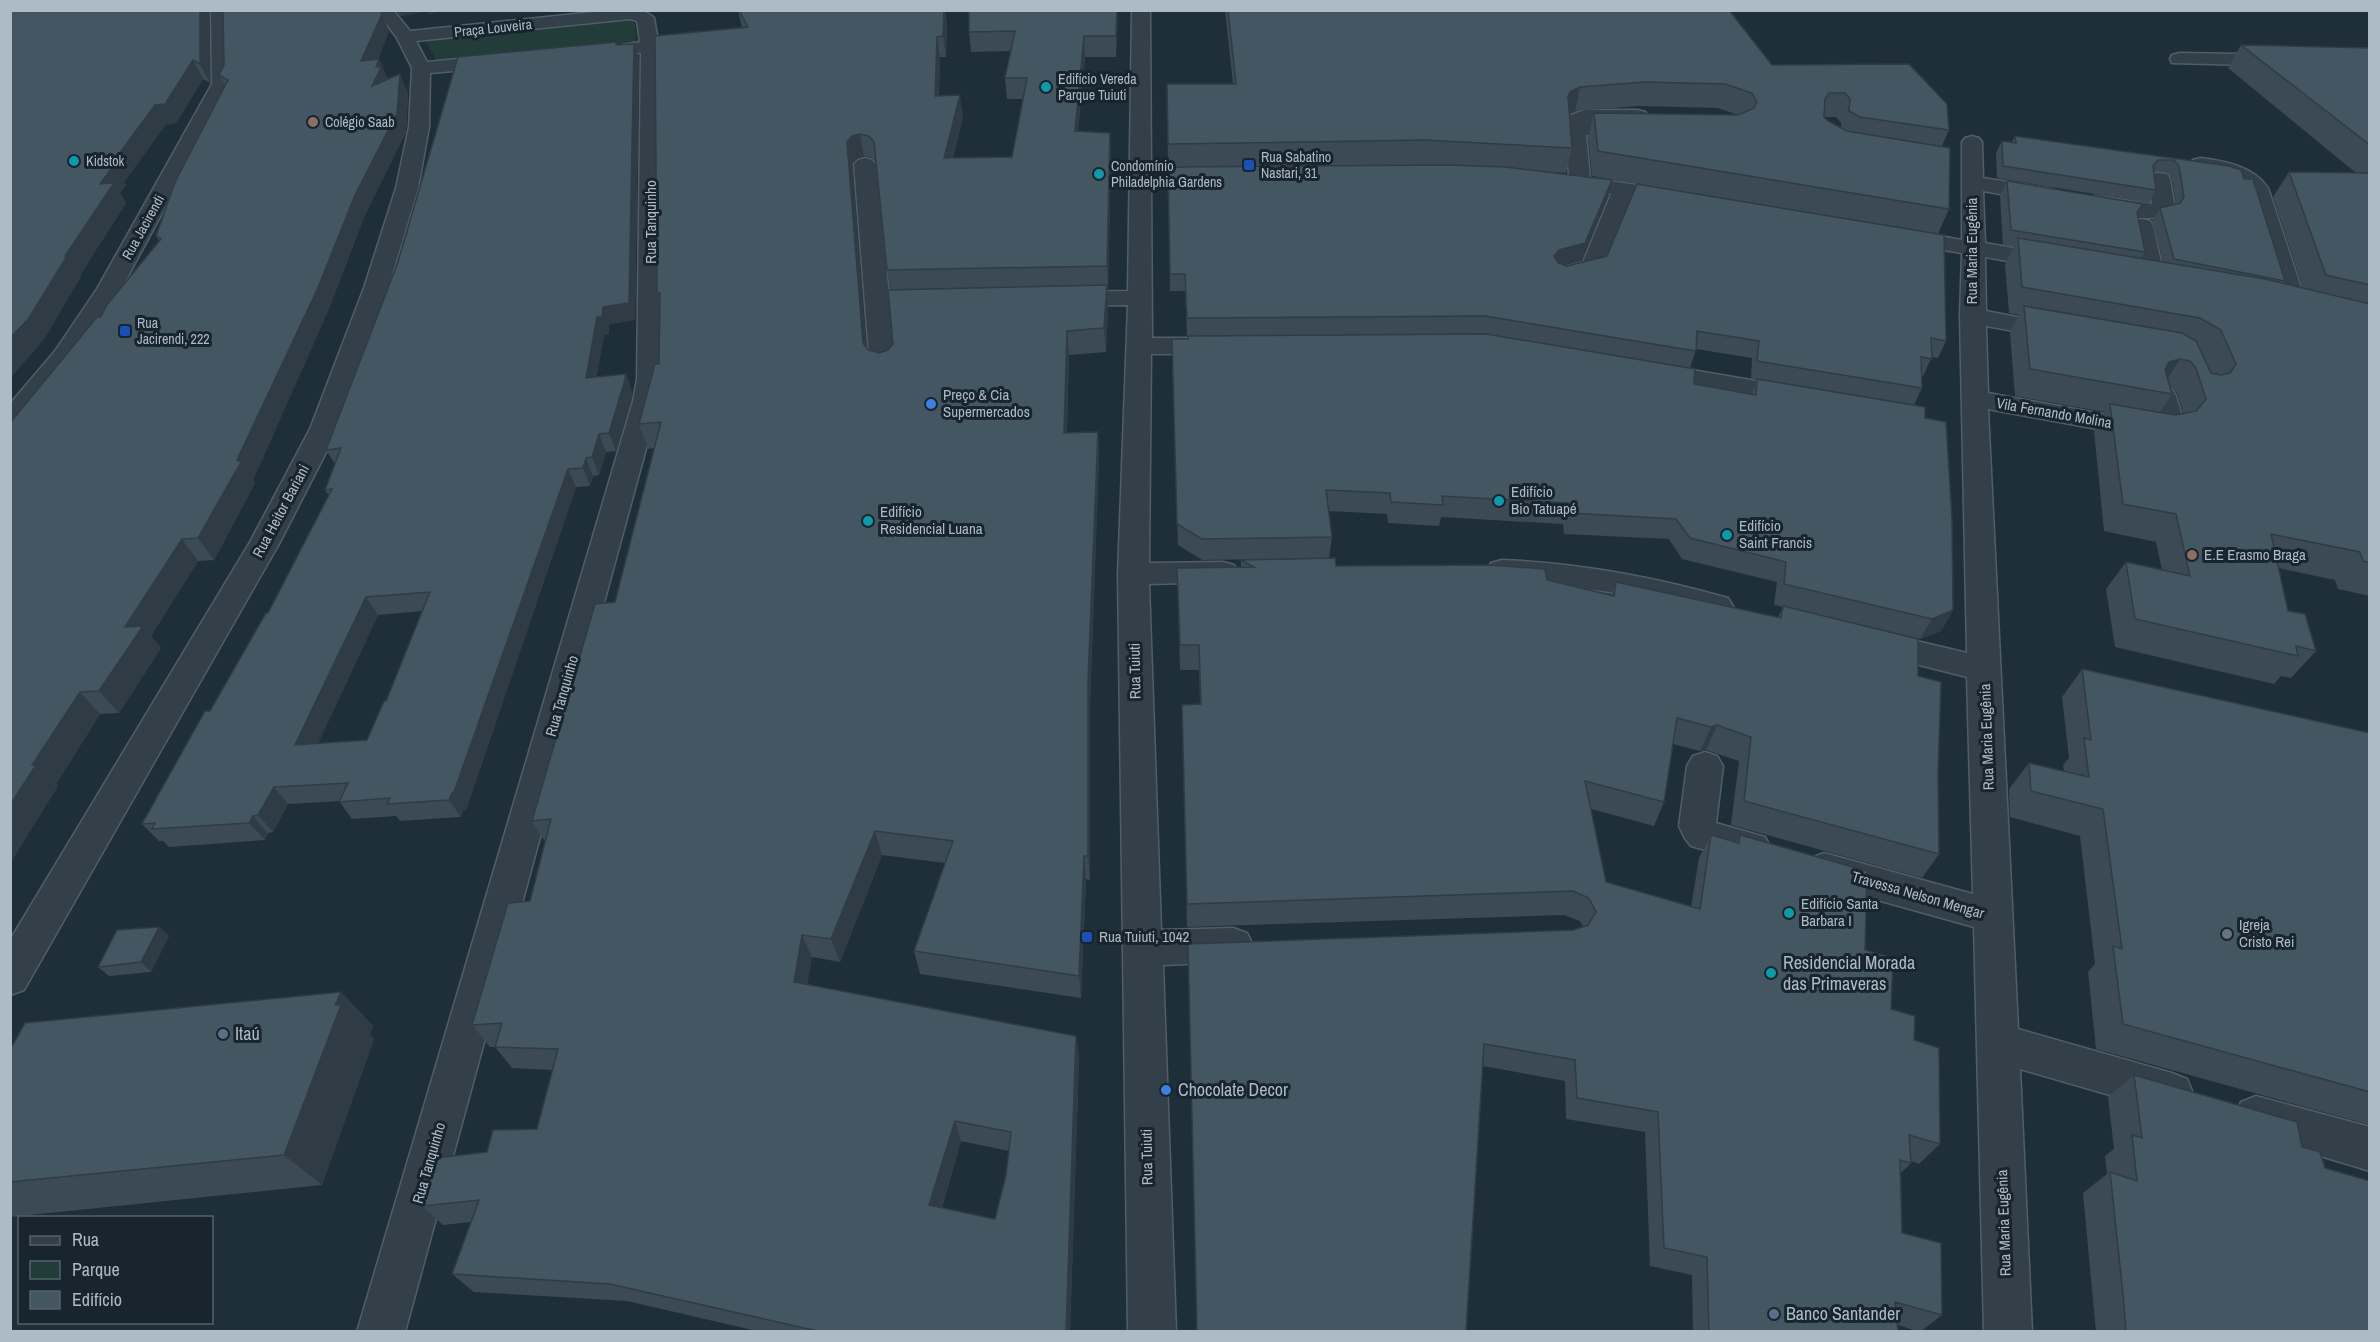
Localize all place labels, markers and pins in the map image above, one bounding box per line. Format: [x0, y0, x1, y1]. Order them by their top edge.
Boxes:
place label: Edifício Vereda Parque Tuiuti [1058, 70, 1137, 104]
marker: Edifício Vereda Parque Tuiuti [1039, 80, 1053, 94]
place label: Colégio Saab [325, 113, 395, 131]
marker: Colégio Saab [306, 115, 320, 129]
place label: Rua Sabatino Nastari, 31 [1261, 148, 1331, 182]
place label: Kidstok [86, 152, 125, 170]
marker: Kidstok [67, 154, 81, 168]
place label: Condomínio Philadelphia Gardens [1111, 157, 1222, 191]
marker: Rua Sabatino Nastari, 31 [1242, 158, 1256, 172]
marker: Condomínio Philadelphia Gardens [1092, 167, 1106, 181]
place label: Rua Jacirendi, 222 [137, 314, 210, 348]
marker: Rua Jacirendi, 222 [118, 324, 132, 338]
place label: Preço & Cia Supermercados [943, 384, 1030, 422]
marker: Preço & Cia Supermercados [924, 397, 938, 411]
place label: Edifício Bio Tatuapé [1511, 481, 1577, 519]
marker: Edifício Bio Tatuapé [1492, 494, 1506, 508]
place label: Edifício Residencial Luana [880, 501, 983, 539]
marker: Edifício Residencial Luana [861, 514, 875, 528]
place label: Edifício Saint Francis [1739, 515, 1812, 553]
marker: Edifício Saint Francis [1720, 528, 1734, 542]
place label: E.E Erasmo Braga [2204, 544, 2306, 565]
marker: E.E Erasmo Braga [2185, 548, 2199, 562]
place label: Edifício Santa Barbara I [1801, 893, 1878, 931]
marker: Edifício Santa Barbara I [1782, 906, 1796, 920]
place label: Igreja Cristo Rei [2239, 914, 2294, 952]
place label: Rua Tuiuti, 1042 [1099, 926, 1190, 947]
marker: Igreja Cristo Rei [2220, 927, 2234, 941]
marker: Rua Tuiuti, 1042 [1080, 930, 1094, 944]
place label: Residencial Morada das Primaveras [1783, 950, 1915, 996]
marker: Residencial Morada das Primaveras [1764, 966, 1778, 980]
place label: Itaú [235, 1021, 260, 1046]
marker: Itaú [216, 1027, 230, 1041]
place label: Chocolate Decor [1178, 1077, 1288, 1102]
marker: Chocolate Decor [1159, 1083, 1173, 1097]
place label: Banco Santander [1786, 1301, 1900, 1326]
marker: Banco Santander [1767, 1307, 1781, 1321]

